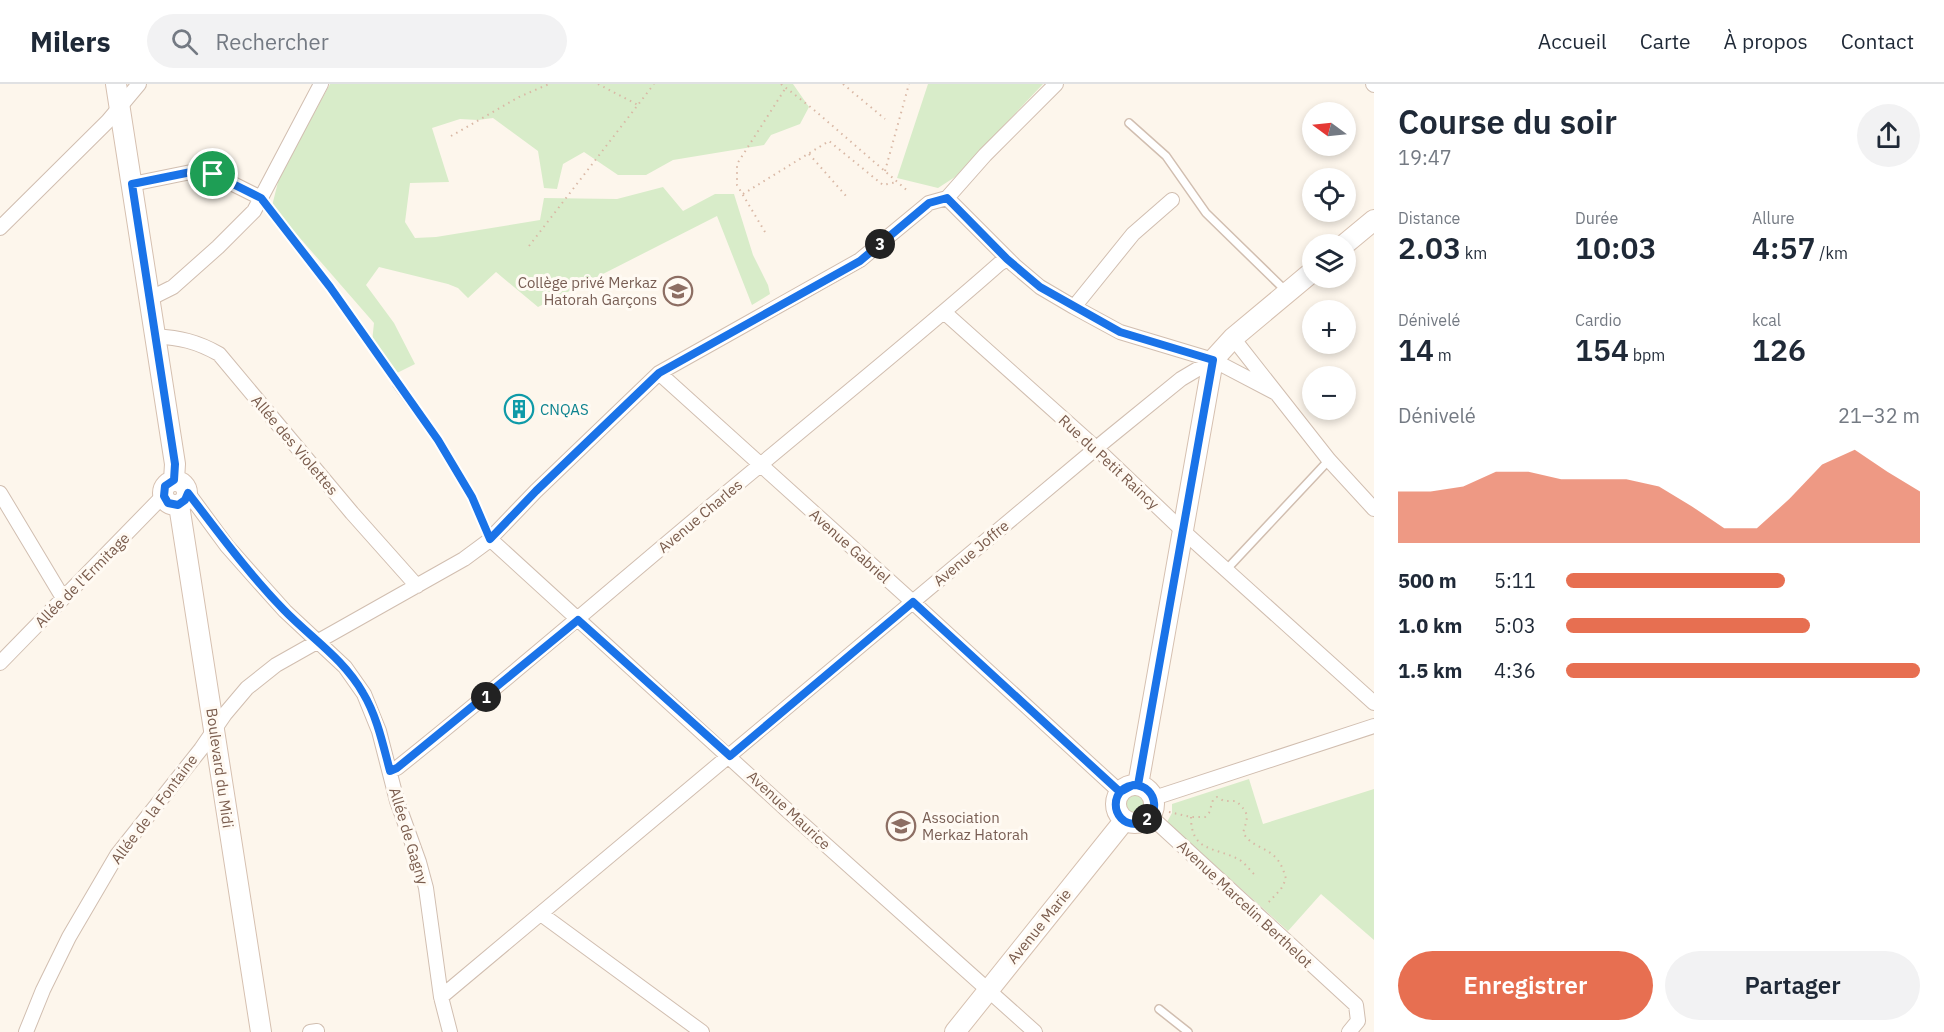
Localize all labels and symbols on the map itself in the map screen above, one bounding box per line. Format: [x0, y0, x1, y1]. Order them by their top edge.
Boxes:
north arrow [1302, 102, 1356, 156]
pin [187, 148, 238, 199]
pin: 3 [865, 229, 895, 259]
place label: Collège privé Merkaz Hatorah Garçons [518, 273, 657, 309]
school or university icon: Collège privé Merkaz Hatorah Garçons [662, 275, 694, 307]
street label: Allée des Violettes [248, 391, 342, 499]
building icon: CNQAS [503, 393, 535, 425]
place label: CNQAS [540, 400, 589, 419]
street label: Rue du Petit Raincy [1055, 411, 1163, 514]
street label: Avenue Charles [654, 475, 746, 557]
street label: Avenue Gabriel [806, 505, 894, 587]
street label: Avenue Joffre [929, 516, 1013, 590]
street label: Allée de l'Ermitage [31, 529, 133, 631]
pin: 1 [471, 682, 501, 712]
street label: Boulevard du Midi [202, 707, 238, 829]
street label: Allée de la Fontaine [107, 750, 201, 868]
street label: Avenue Maurice [743, 766, 835, 854]
street label: Allée de Gagny [385, 785, 433, 887]
pin: 2 [1132, 804, 1162, 834]
place label: Association Merkaz Hatorah [922, 808, 1028, 844]
school or university icon: Association Merkaz Hatorah [885, 810, 917, 842]
street label: Avenue Marcelin Berthelot [1173, 836, 1317, 972]
street label: Avenue Marie [1003, 885, 1075, 967]

